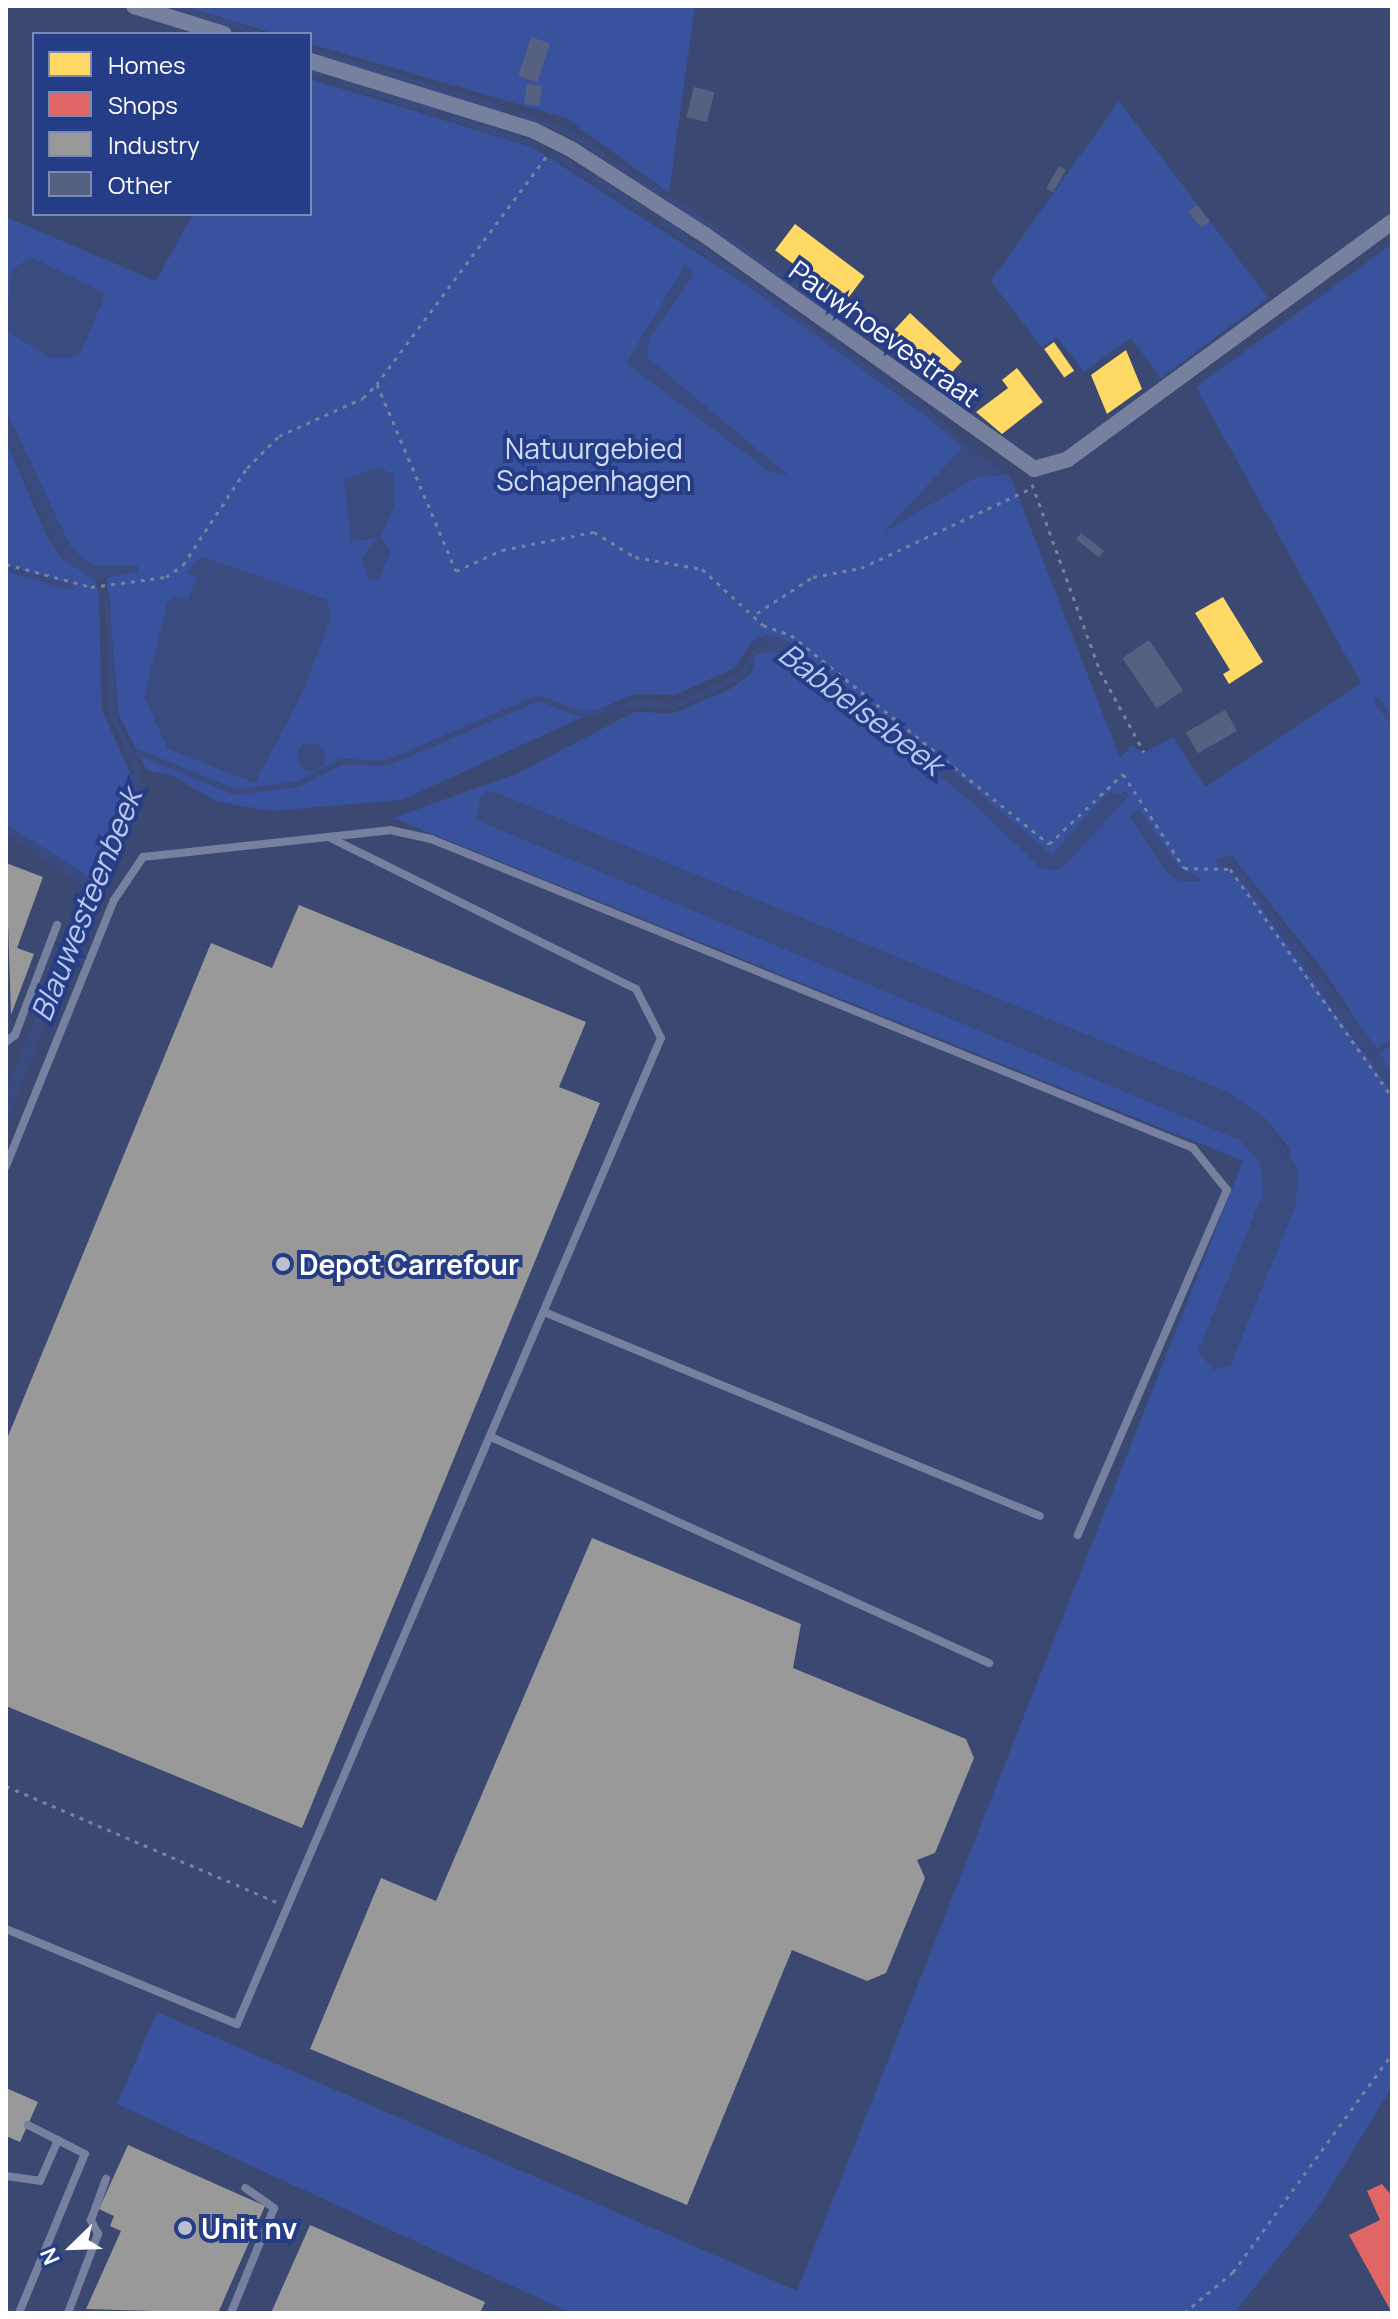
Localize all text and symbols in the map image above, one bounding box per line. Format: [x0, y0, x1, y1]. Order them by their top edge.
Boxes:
legend [32, 32, 312, 216]
text: Homes [108, 48, 186, 81]
text: Shops [108, 88, 178, 121]
text: Industry [108, 128, 200, 161]
text: Other [108, 168, 172, 201]
street label: Pauwhoevestraat [783, 253, 987, 413]
park label: Natuurgebied Schapenhagen [496, 431, 692, 497]
water label: Babbelsebeek [772, 636, 950, 782]
water label: Blauwesteenbeek [23, 784, 149, 1026]
place label: Depot Carrefour [299, 1247, 519, 1281]
marker: Depot Carrefour [274, 1255, 292, 1273]
north arrow [32, 2207, 112, 2287]
place label: Unit nv [201, 2211, 297, 2245]
marker: Unit nv [176, 2219, 194, 2237]
text: N [33, 2243, 67, 2270]

